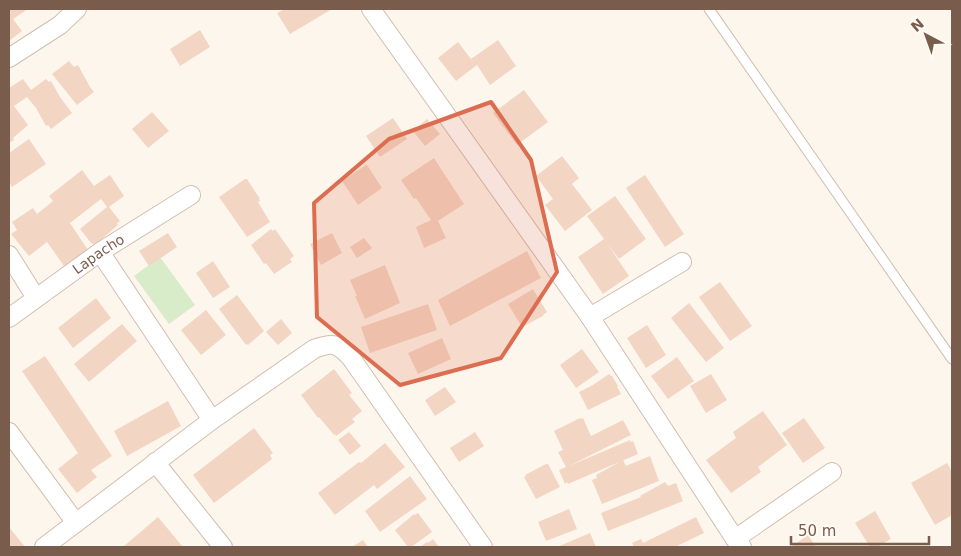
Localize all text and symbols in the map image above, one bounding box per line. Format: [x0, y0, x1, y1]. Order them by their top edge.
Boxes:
north arrow [901, 10, 951, 60]
text: N [908, 15, 927, 35]
street label: Lapacho [69, 231, 127, 277]
scale bar [791, 514, 928, 546]
text: 50 m [798, 522, 836, 540]

